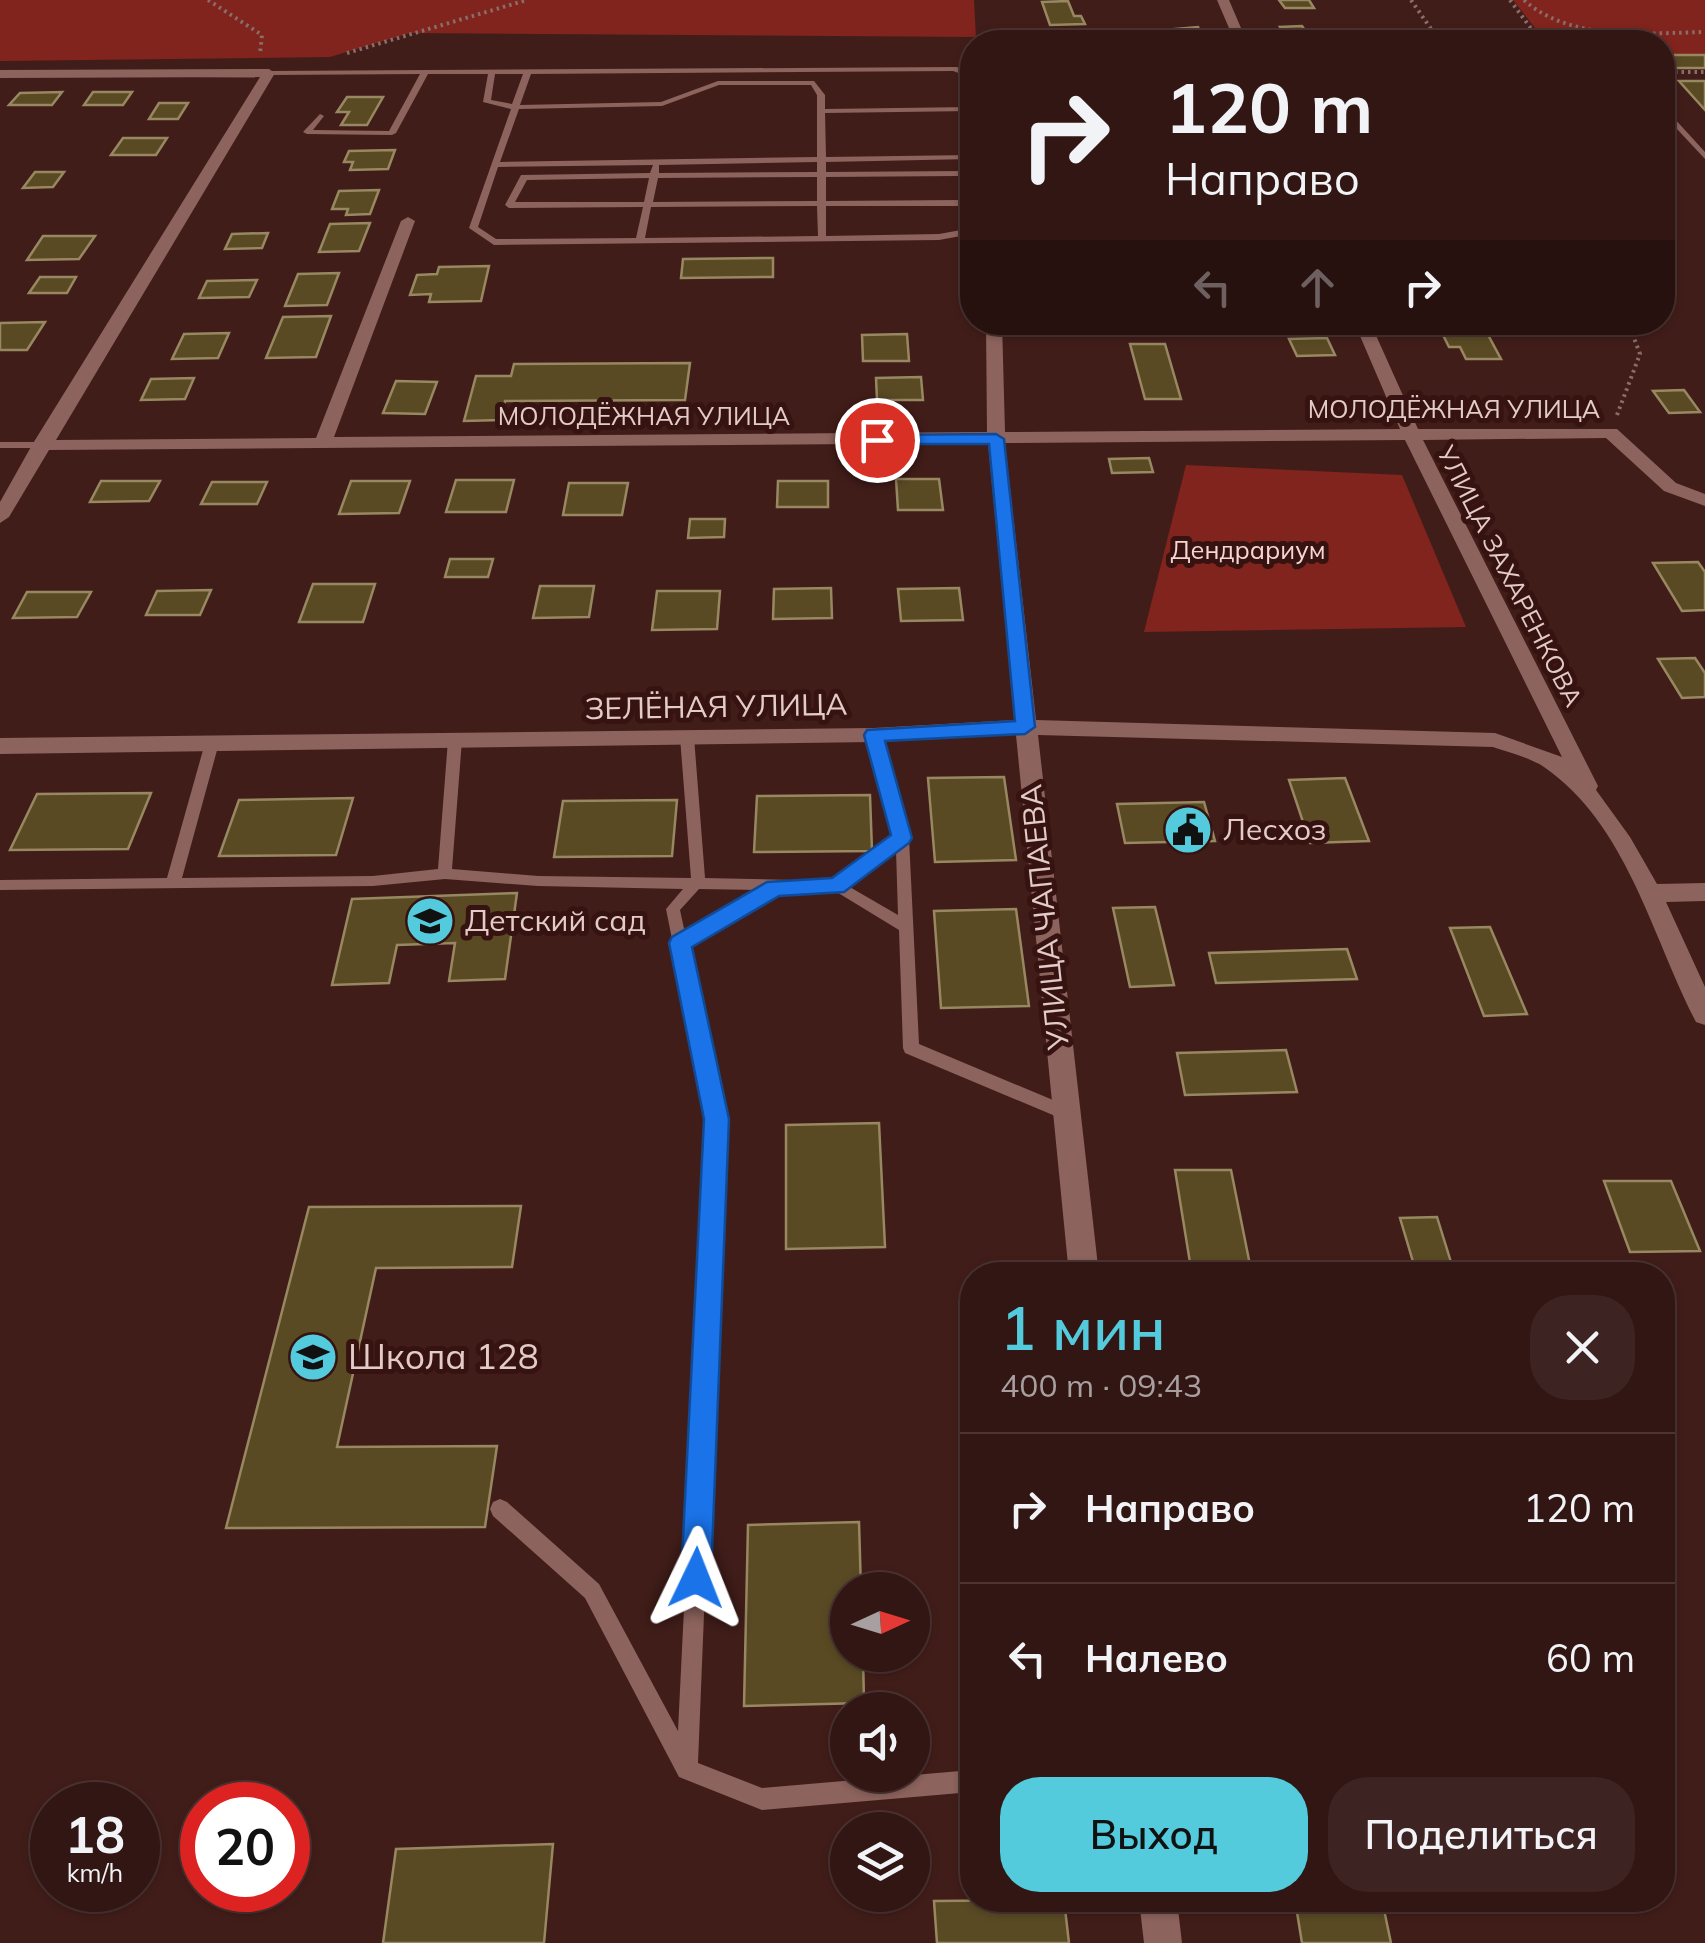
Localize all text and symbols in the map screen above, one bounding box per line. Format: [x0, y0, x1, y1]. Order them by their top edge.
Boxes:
text: 120 m [1165, 63, 1373, 151]
icon: right [1000, 70, 1130, 200]
text: Направо [1165, 150, 1360, 206]
icon: left [1185, 260, 1240, 315]
icon: ahead [1290, 260, 1345, 315]
icon: right [1395, 260, 1450, 315]
street label: МОЛОДЁЖНАЯ УЛИЦА [1308, 393, 1600, 424]
pin [835, 398, 920, 483]
street label: МОЛОДЁЖНАЯ УЛИЦА [498, 400, 790, 431]
icon: arrive [850, 413, 905, 468]
street label: УЛИЦА ЗАХАРЕНКОВА [1431, 439, 1590, 711]
park label: Дендрариум [1170, 534, 1326, 565]
street label: ЗЕЛЁНАЯ УЛИЦА [584, 685, 848, 727]
street label: УЛИЦА ЧАПАЕВА [1011, 782, 1077, 1053]
public building icon: Лесхоз [1162, 804, 1214, 856]
place label: Лесхоз [1223, 810, 1326, 848]
school or university icon: Детский сад [404, 895, 456, 947]
place label: Детский сад [465, 901, 646, 939]
text: 1 мин [1000, 1290, 1166, 1365]
button: close [1530, 1295, 1635, 1400]
school or university icon: Школа 128 [287, 1331, 339, 1383]
place label: Школа 128 [348, 1334, 539, 1378]
text: 400 m · 09:43 [1000, 1365, 1202, 1405]
icon: right [1000, 1481, 1055, 1536]
text: Направо [1085, 1484, 1255, 1532]
text: 120 m [1523, 1484, 1635, 1532]
position arrow [644, 1526, 748, 1630]
north arrow [830, 1572, 930, 1672]
map controls [830, 1572, 930, 1912]
icon: left [1000, 1631, 1055, 1686]
text: Налево [1085, 1634, 1228, 1682]
text: 60 m [1546, 1634, 1635, 1682]
button: sound [830, 1692, 930, 1792]
button: Выход [1000, 1777, 1308, 1892]
button: Поделиться [1328, 1777, 1635, 1892]
speed limit sign: 20 [180, 1782, 310, 1912]
text: 18 [65, 1803, 125, 1866]
button: layers [830, 1812, 930, 1912]
text: km/h [67, 1857, 123, 1888]

